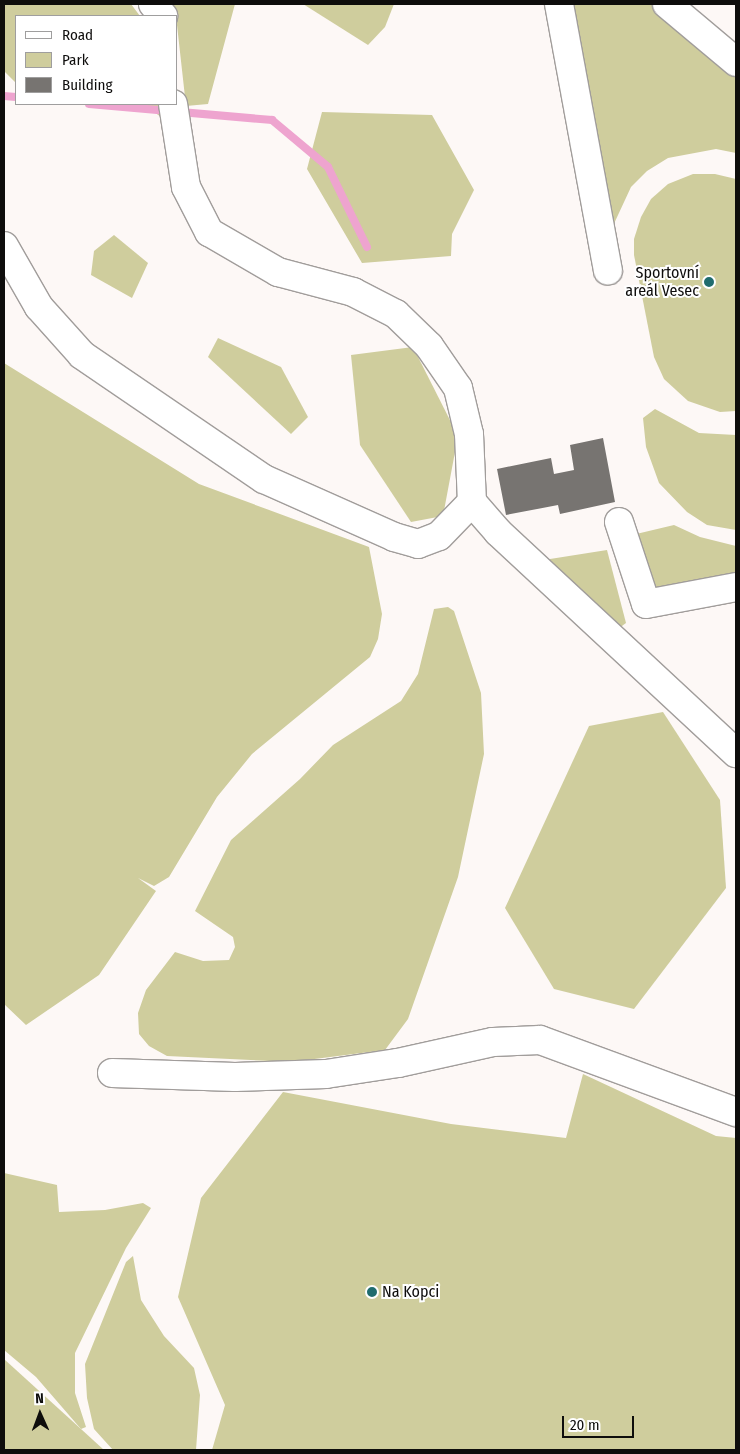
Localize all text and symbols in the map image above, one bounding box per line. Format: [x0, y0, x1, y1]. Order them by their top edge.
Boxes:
legend [15, 15, 178, 105]
text: Road [62, 26, 93, 44]
text: Park [62, 51, 89, 69]
text: Building [62, 76, 113, 94]
place label: Sportovní areál Vesec [625, 263, 699, 301]
marker: Sportovní areál Vesec [703, 276, 715, 288]
place label: Na Kopci [382, 1282, 439, 1302]
marker: Na Kopci [366, 1286, 378, 1298]
north arrow [15, 1389, 65, 1439]
text: N [35, 1390, 44, 1407]
scale bar [565, 1406, 638, 1438]
text: 20 m [570, 1416, 600, 1434]

